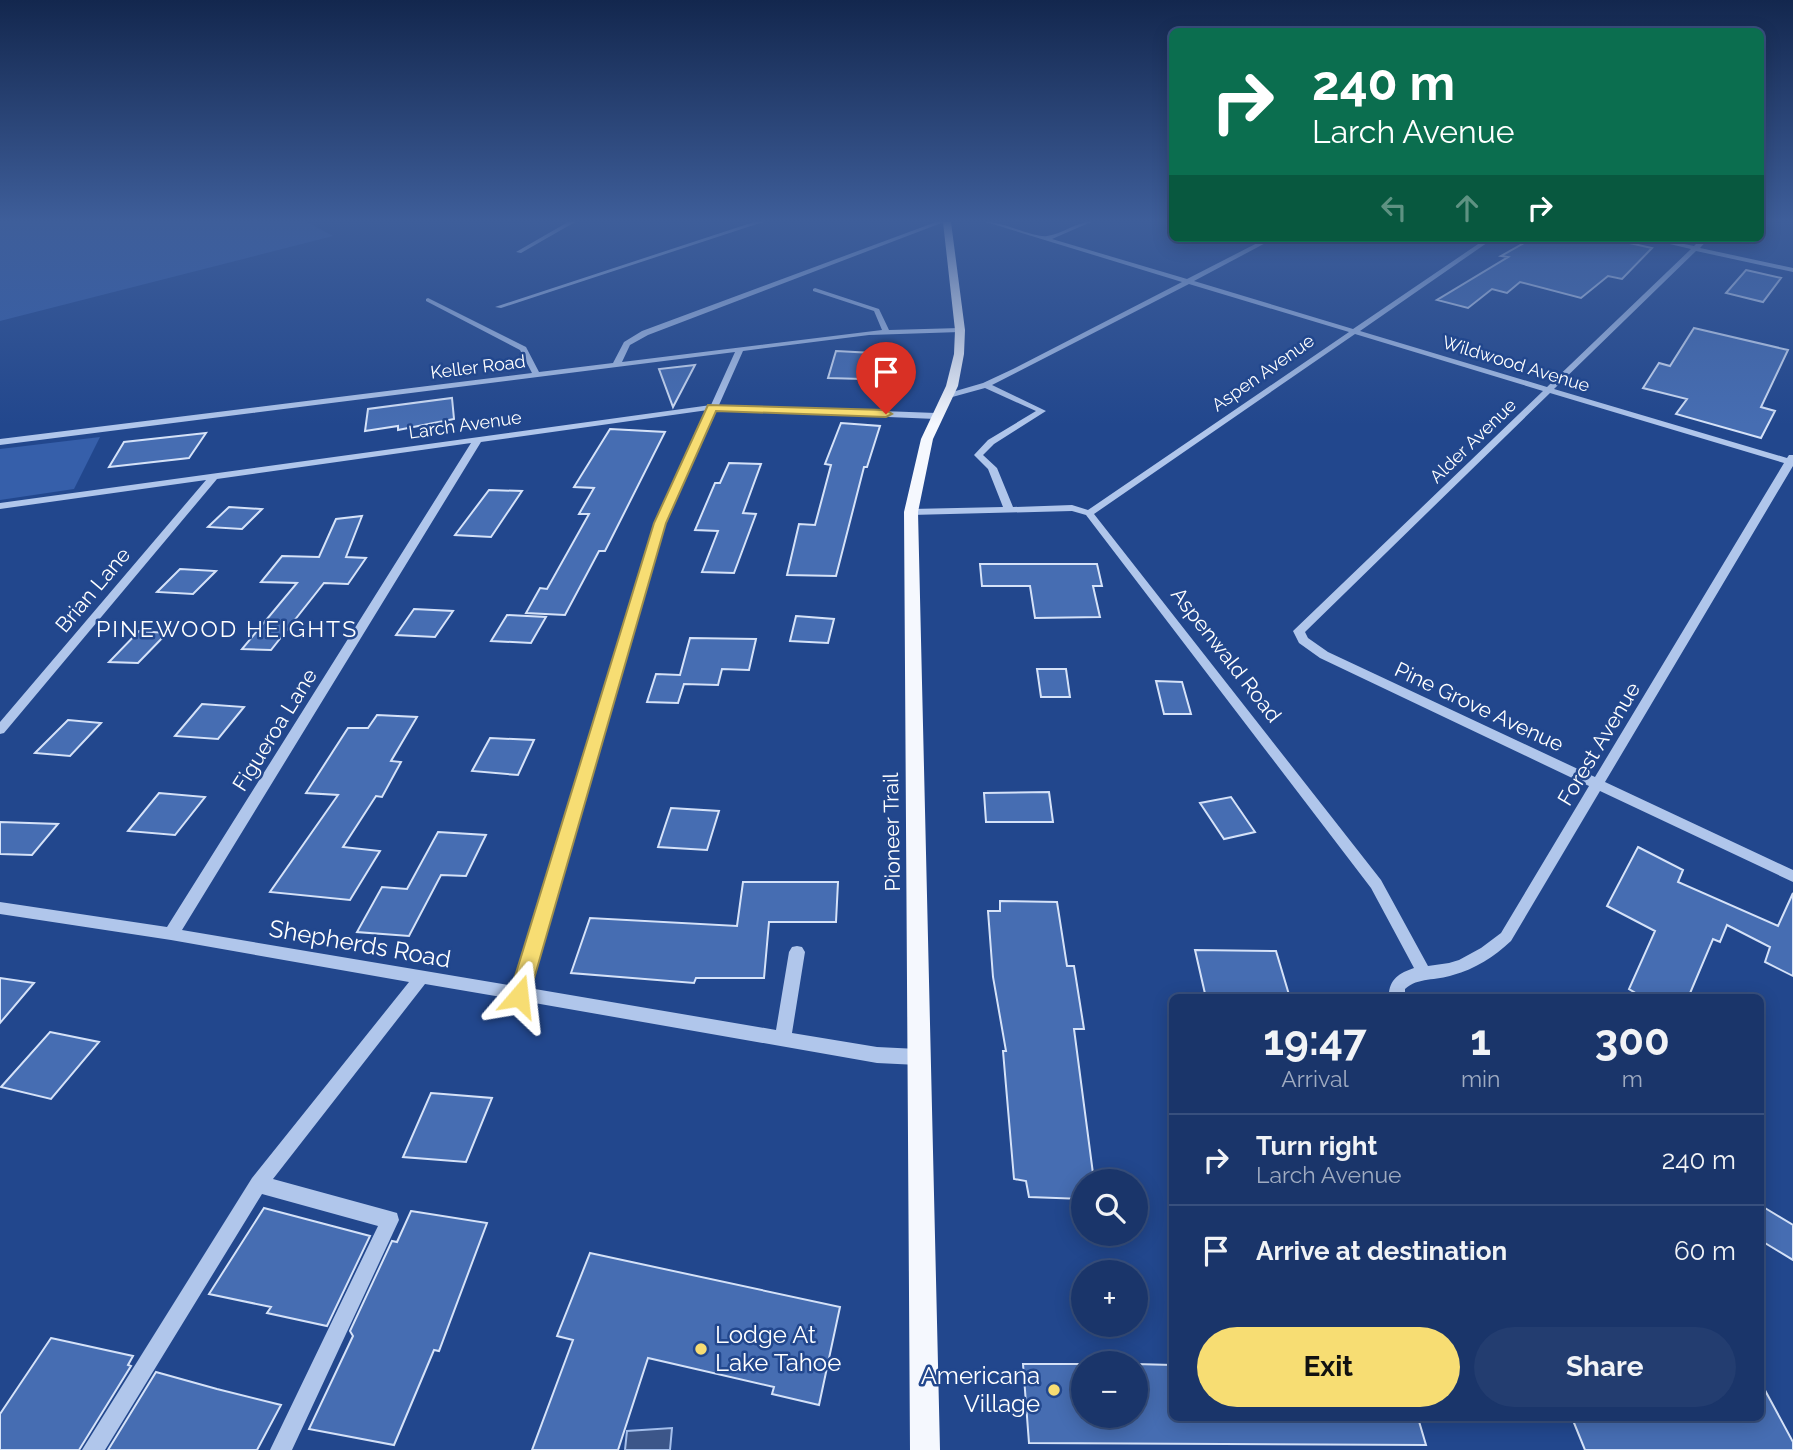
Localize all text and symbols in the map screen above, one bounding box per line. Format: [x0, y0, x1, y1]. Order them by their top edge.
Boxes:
text: 240 m [1312, 54, 1455, 111]
icon: right [1197, 56, 1288, 147]
text: Larch Avenue [1312, 113, 1515, 150]
icon: left [1375, 189, 1413, 227]
icon: ahead [1448, 189, 1486, 227]
icon: right [1521, 189, 1559, 227]
street label: Aspen Avenue [1208, 329, 1318, 416]
street label: Wildwood Avenue [1440, 331, 1593, 396]
pin [856, 342, 916, 414]
street label: Keller Road [429, 350, 527, 383]
icon: arrive [867, 353, 905, 391]
street label: Alder Avenue [1425, 394, 1521, 487]
street label: Larch Avenue [407, 406, 523, 443]
street label: Brian Lane [50, 542, 135, 637]
street label: Aspenwald Road [1166, 582, 1287, 727]
district label: PINEWOOD HEIGHTS [96, 615, 358, 642]
street label: Pine Grove Avenue [1391, 656, 1568, 757]
street label: Figueroa Lane [227, 664, 322, 795]
street label: Forest Avenue [1552, 678, 1645, 810]
street label: Pioneer Trail [878, 772, 905, 892]
street label: Shepherds Road [267, 913, 453, 974]
position arrow [482, 959, 556, 1033]
text: 19:47 [1263, 1016, 1367, 1065]
text: 1 [1470, 1016, 1491, 1065]
text: 300 [1595, 1016, 1670, 1065]
text: Arrival [1281, 1065, 1349, 1092]
text: min [1461, 1065, 1500, 1092]
text: m [1622, 1065, 1643, 1092]
text: Turn right [1256, 1131, 1377, 1161]
icon: right [1197, 1141, 1235, 1179]
text: 240 m [1662, 1145, 1736, 1175]
text: Larch Avenue [1256, 1161, 1402, 1188]
map controls [1071, 1169, 1148, 1428]
button: search [1071, 1169, 1148, 1246]
icon: arrive [1197, 1232, 1235, 1270]
text: Arrive at destination [1256, 1236, 1507, 1266]
text: 60 m [1674, 1236, 1736, 1266]
button: + [1071, 1260, 1148, 1337]
place label: Lodge At Lake Tahoe [715, 1320, 841, 1377]
button: Exit [1197, 1327, 1460, 1407]
button: Share [1474, 1327, 1736, 1407]
marker: Lodge At Lake Tahoe [693, 1341, 709, 1357]
button: − [1071, 1351, 1148, 1428]
place label: Americana Village [921, 1361, 1040, 1418]
marker: Americana Village [1046, 1382, 1062, 1398]

